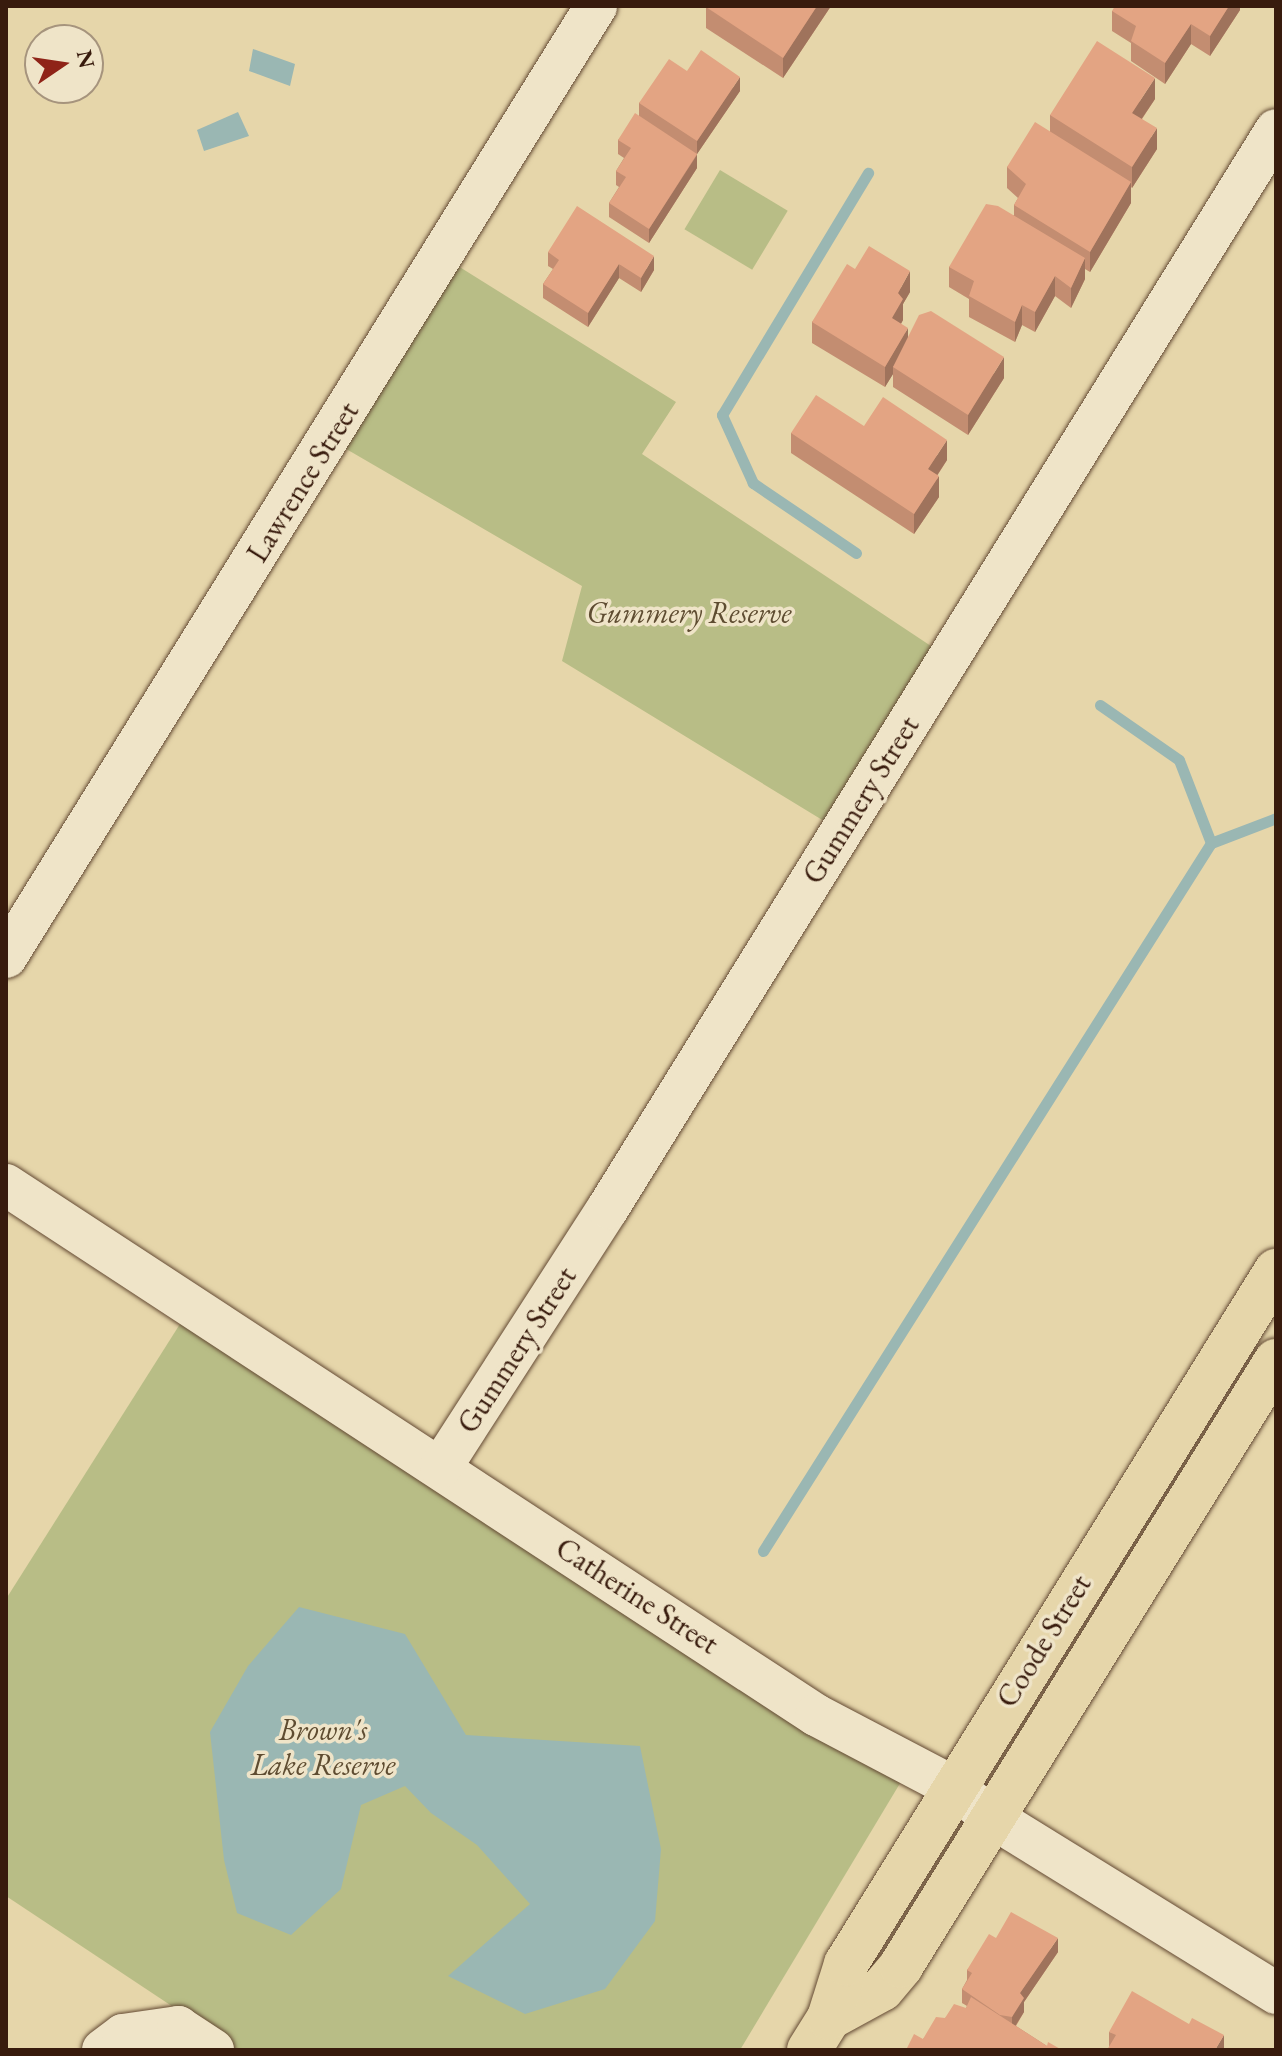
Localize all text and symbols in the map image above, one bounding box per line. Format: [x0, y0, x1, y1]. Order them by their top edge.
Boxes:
north arrow [24, 24, 104, 104]
text: N [70, 47, 102, 71]
street label: Lawrence Street [239, 395, 367, 569]
park label: Gummery Reserve [586, 595, 792, 631]
street label: Gummery Street [795, 709, 927, 891]
street label: Gummery Street [450, 1260, 584, 1440]
street label: Catherine Street [549, 1530, 725, 1662]
street label: Coode Street [989, 1568, 1099, 1714]
park label: Brown's Lake Reserve [251, 1712, 395, 1782]

